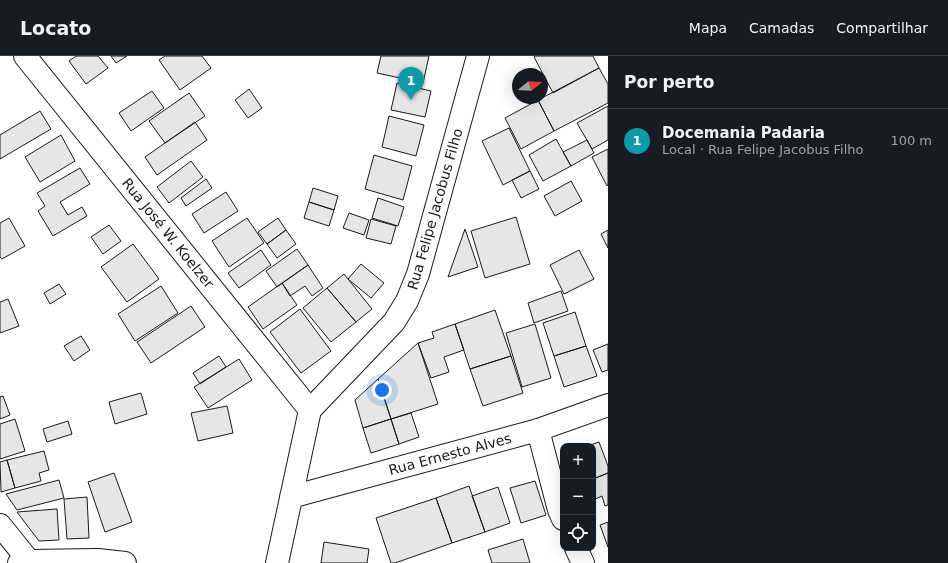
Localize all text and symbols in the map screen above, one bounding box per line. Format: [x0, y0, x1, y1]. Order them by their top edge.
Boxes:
text: Locato [20, 17, 91, 39]
text: Mapa [689, 20, 727, 36]
text: Camadas [749, 20, 814, 36]
text: Compartilhar [836, 20, 928, 36]
pin: 1 [398, 67, 424, 100]
north arrow [512, 68, 548, 104]
text: Por perto [624, 72, 714, 92]
text: Docemania Padaria [662, 124, 825, 142]
street label: Rua Felipe Jacobus Filho [404, 126, 466, 292]
text: 1 [632, 133, 642, 148]
text: 100 m [890, 133, 932, 148]
text: Local · Rua Felipe Jacobus Filho [662, 142, 864, 157]
street label: Rua José W. Koelzer [119, 175, 217, 291]
your location [372, 380, 392, 400]
street label: Rua Ernesto Alves [387, 430, 513, 478]
map controls [560, 443, 596, 551]
button: + [560, 443, 596, 479]
button: − [560, 479, 596, 515]
button: locate [560, 515, 596, 551]

